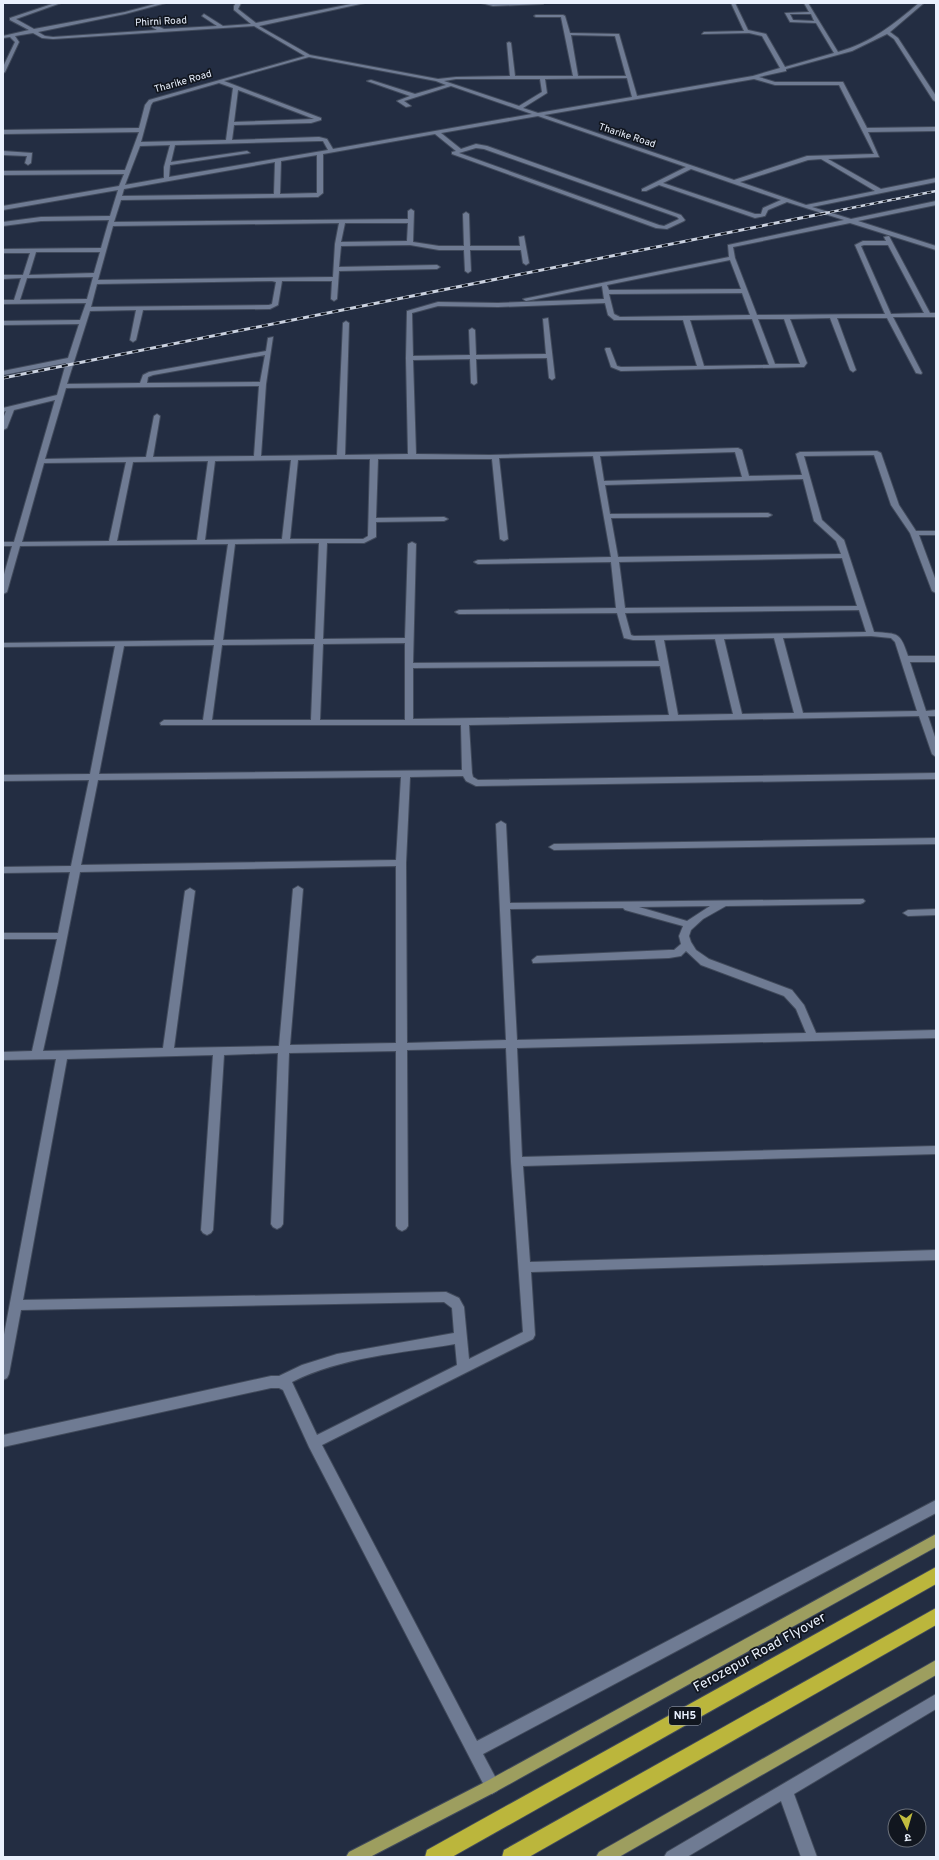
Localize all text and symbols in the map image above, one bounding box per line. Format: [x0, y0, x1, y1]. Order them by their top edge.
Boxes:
street label: Phirni Road [135, 14, 187, 30]
street label: Tharike Road [153, 68, 213, 96]
street label: Tharike Road [597, 121, 657, 151]
street label: Ferozepur Road Flyover [691, 1609, 830, 1697]
road number: NH5 [669, 1707, 701, 1725]
north arrow [887, 1808, 927, 1848]
text: उ [903, 1830, 912, 1844]

